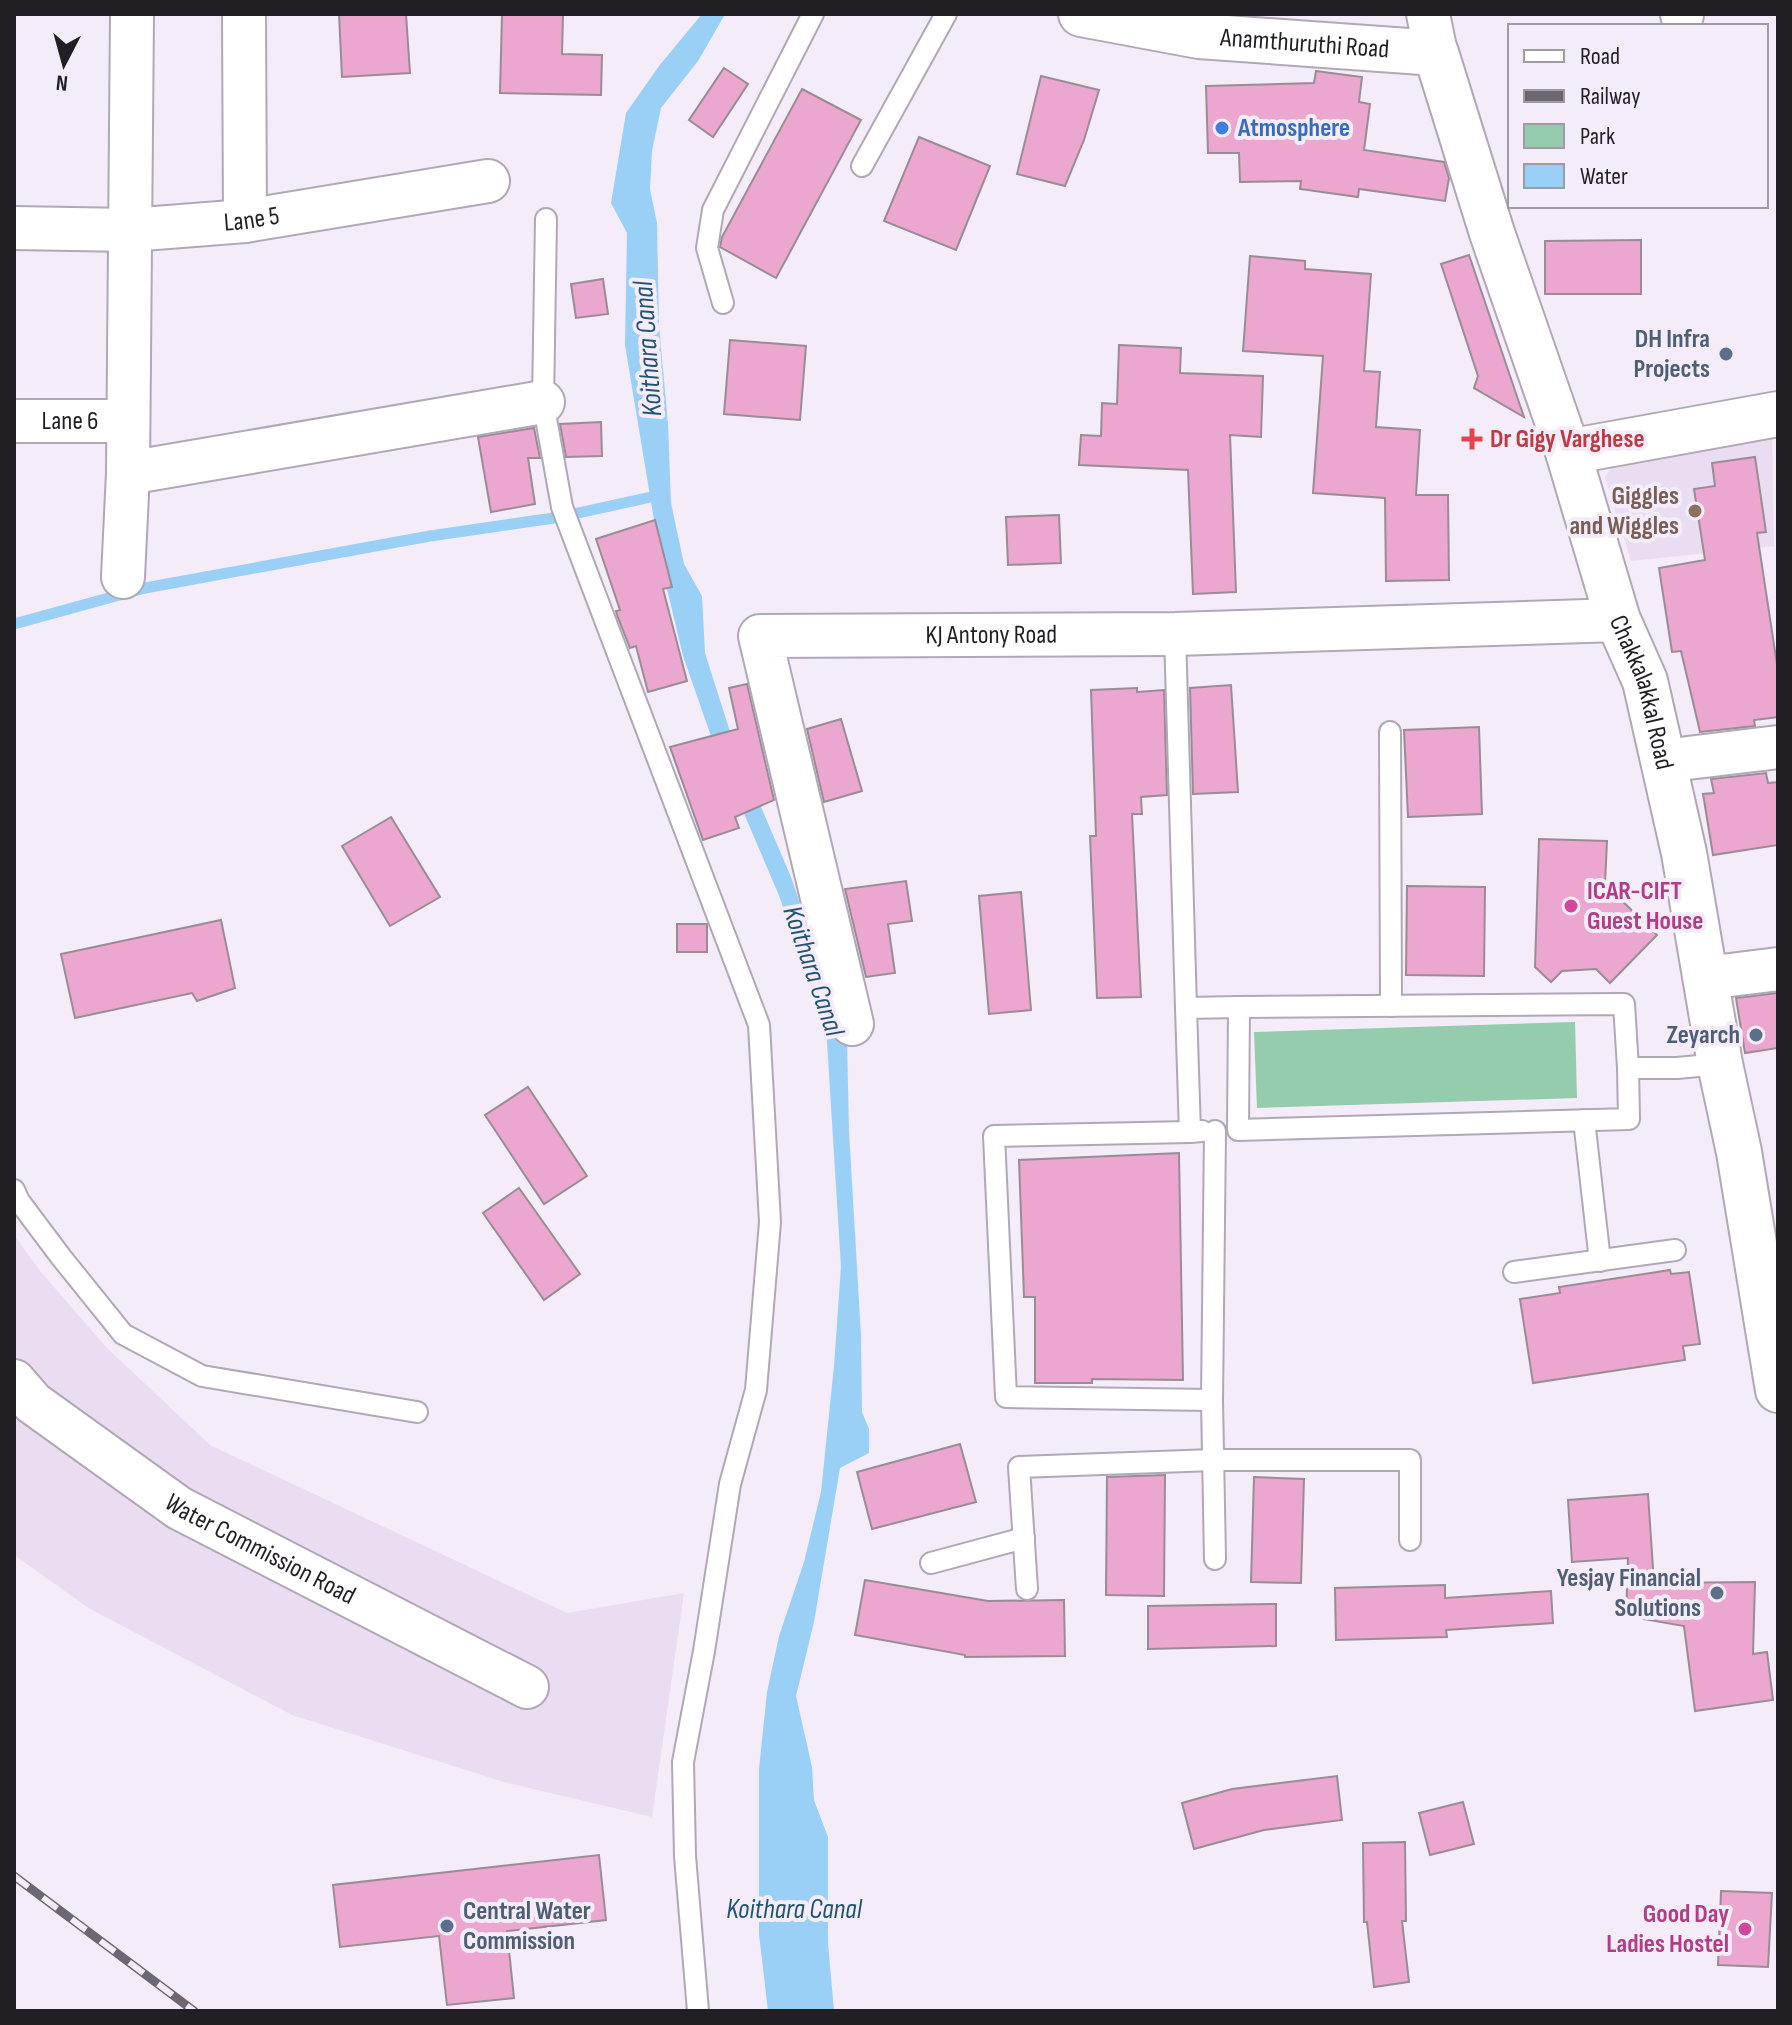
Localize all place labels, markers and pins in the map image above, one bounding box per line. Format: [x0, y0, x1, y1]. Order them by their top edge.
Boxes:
place label: Atmosphere [1237, 113, 1350, 144]
marker: Atmosphere [1213, 119, 1231, 137]
place label: DH Infra Projects [1633, 324, 1710, 385]
marker: DH Infra Projects [1717, 345, 1735, 363]
place label: Dr Gigy Varghese [1490, 424, 1645, 455]
marker: Dr Gigy Varghese [1461, 428, 1483, 450]
place label: Giggles and Wiggles [1569, 481, 1679, 542]
marker: Giggles and Wiggles [1686, 502, 1704, 520]
place label: ICAR-CIFT Guest House [1587, 876, 1703, 937]
marker: ICAR-CIFT Guest House [1562, 897, 1580, 915]
place label: Zeyarch [1667, 1020, 1740, 1051]
marker: Zeyarch [1747, 1026, 1765, 1044]
place label: Yesjay Financial Solutions [1557, 1563, 1701, 1624]
marker: Yesjay Financial Solutions [1708, 1584, 1726, 1602]
place label: Central Water Commission [463, 1896, 591, 1957]
place label: Good Day Ladies Hostel [1606, 1899, 1729, 1960]
marker: Central Water Commission [438, 1917, 456, 1935]
marker: Good Day Ladies Hostel [1736, 1920, 1754, 1938]

